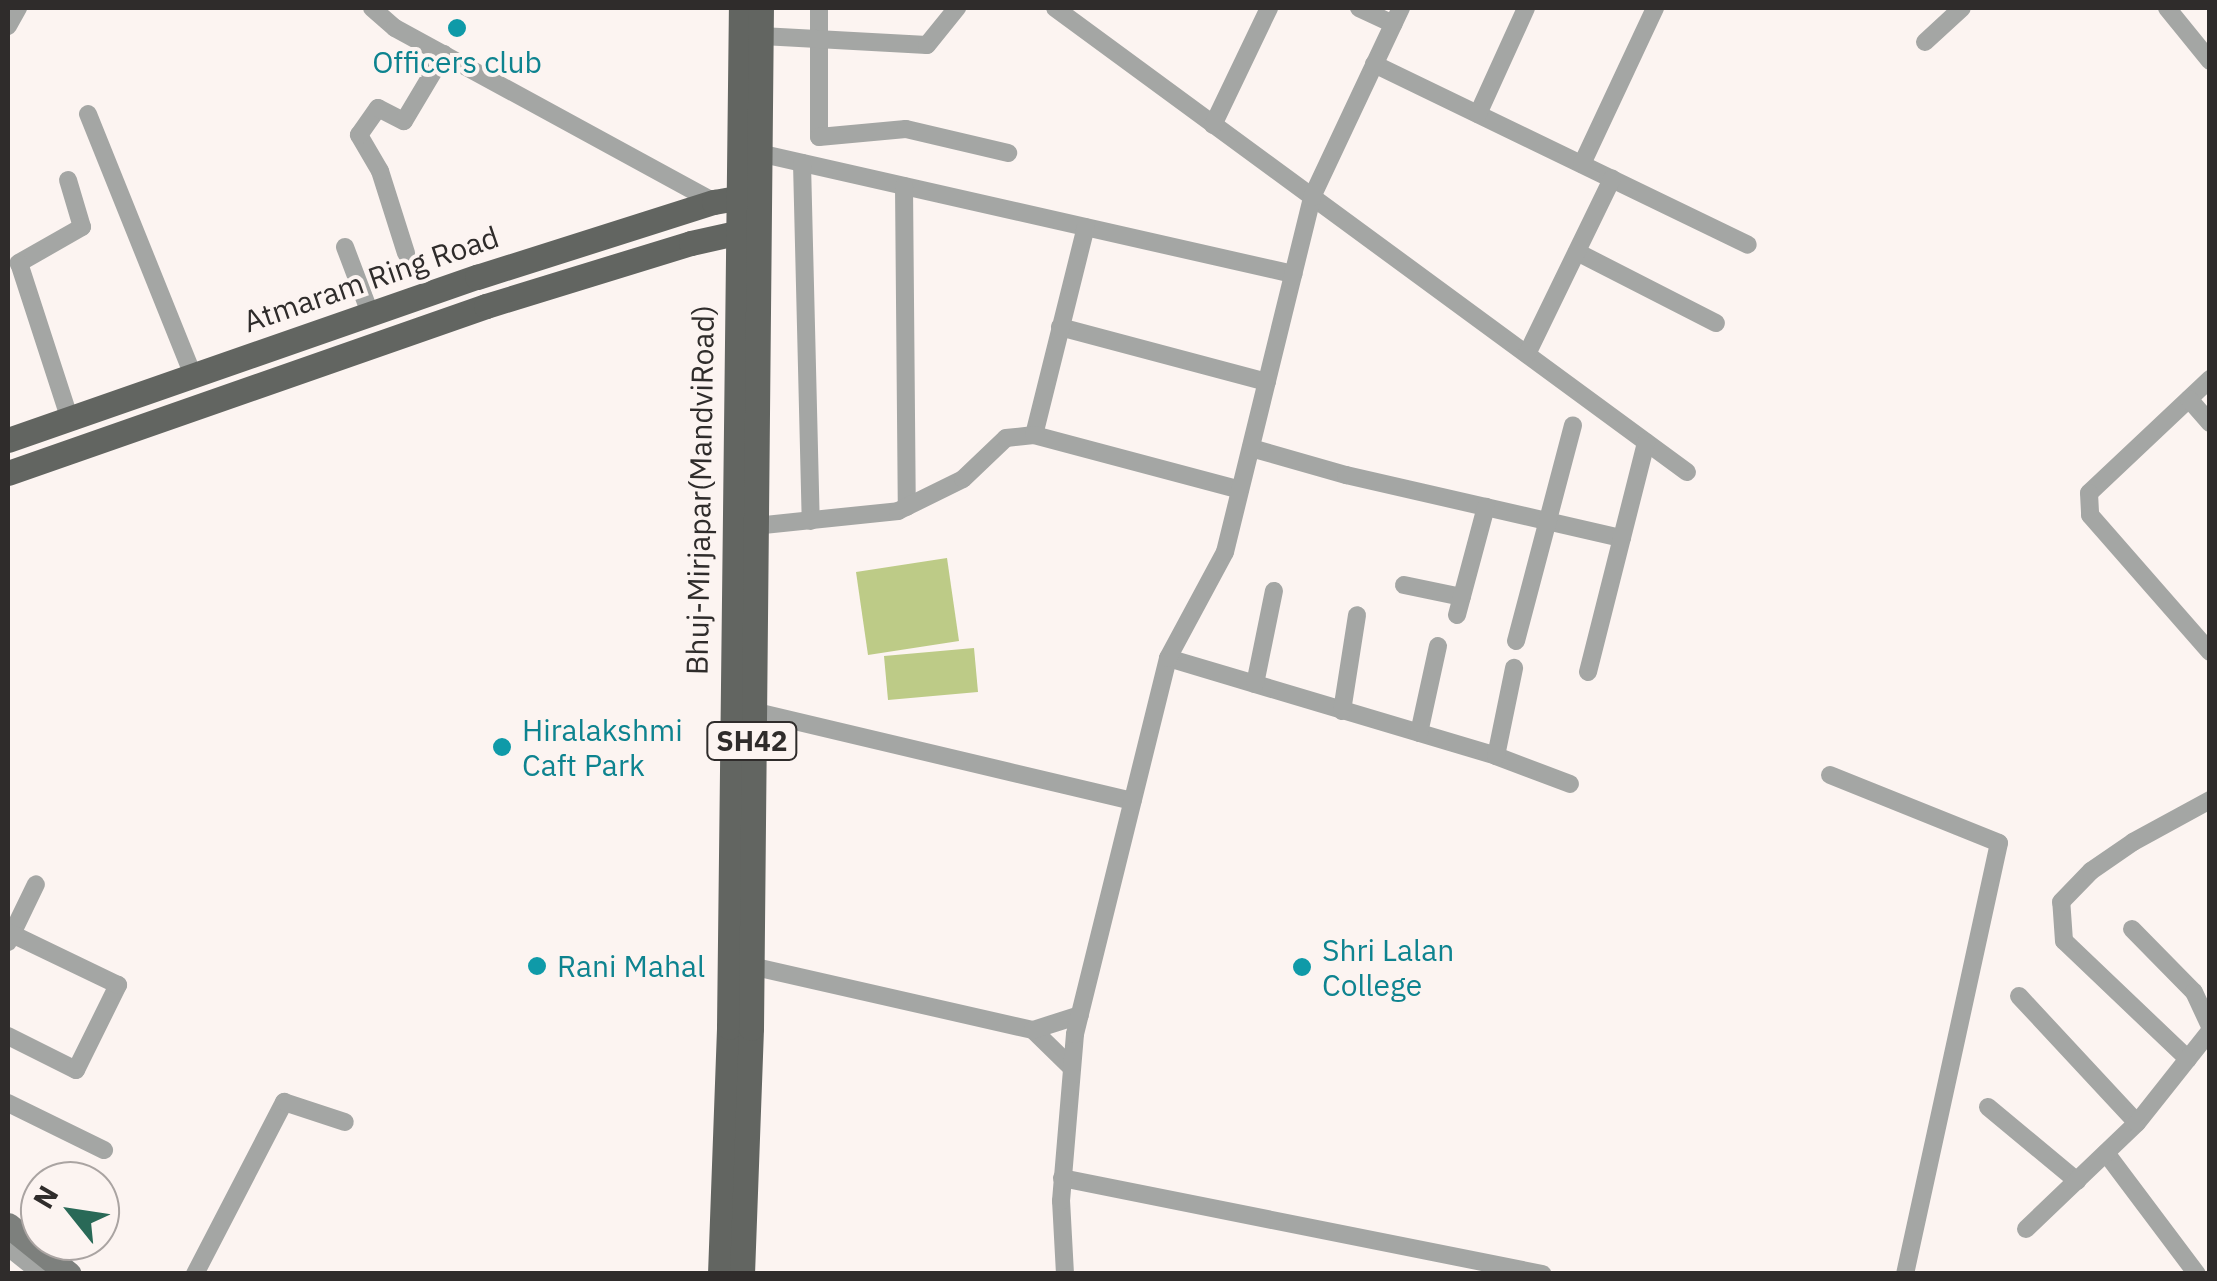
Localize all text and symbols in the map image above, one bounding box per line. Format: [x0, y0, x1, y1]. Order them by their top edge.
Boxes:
marker: Officers club [446, 17, 468, 39]
place label: Officers club [372, 44, 542, 80]
street label: Atmaram Ring Road [239, 218, 503, 340]
street label: Bhuj-Mirjapar(MandviRoad) [679, 305, 721, 675]
place label: Hiralakshmi Caft Park [522, 712, 683, 782]
road number: SH42 [704, 718, 800, 764]
marker: Hiralakshmi Caft Park [491, 736, 513, 758]
place label: Shri Lalan College [1322, 932, 1454, 1002]
place label: Rani Mahal [557, 948, 705, 984]
marker: Rani Mahal [526, 955, 548, 977]
marker: Shri Lalan College [1291, 956, 1313, 978]
north arrow [20, 1161, 120, 1261]
text: N [24, 1179, 66, 1215]

